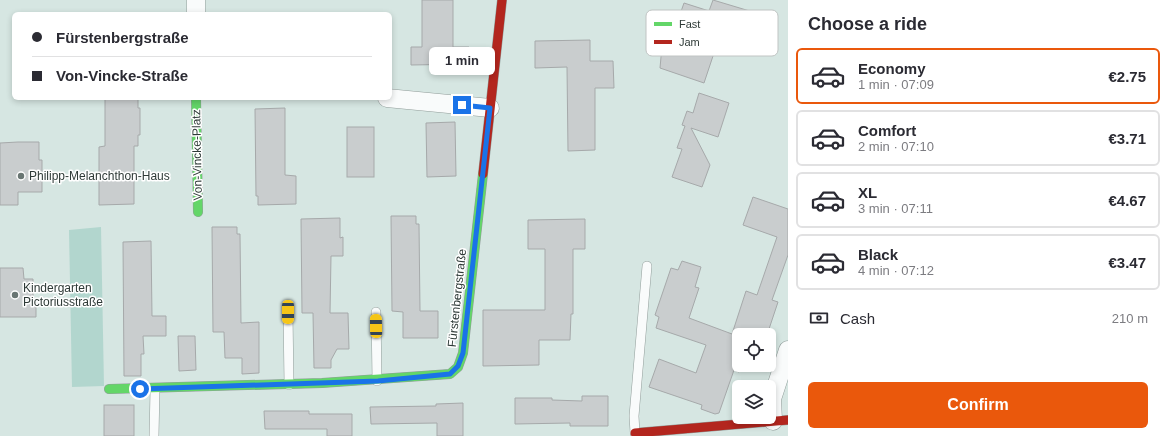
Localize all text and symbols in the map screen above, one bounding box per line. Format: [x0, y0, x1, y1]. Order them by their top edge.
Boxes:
legend [646, 10, 778, 56]
text: Choose a ride [808, 14, 927, 34]
text: Fast [679, 18, 700, 30]
text: Fürstenbergstraße [56, 29, 189, 46]
text: Jam [679, 36, 700, 48]
callout: 1 min [429, 47, 495, 75]
text: 1 min [445, 53, 479, 68]
icon: car [810, 58, 846, 94]
text: Economy [858, 60, 926, 77]
text: Von-Vincke-Straße [56, 67, 188, 84]
text: €2.75 [1108, 68, 1146, 85]
text: 1 min · 07:09 [858, 77, 934, 92]
route end [453, 96, 471, 114]
street label: Von-Vincke-Platz [189, 109, 205, 201]
icon: car [810, 120, 846, 156]
text: Comfort [858, 122, 916, 139]
text: €3.71 [1108, 130, 1146, 147]
text: 2 min · 07:10 [858, 139, 934, 154]
place label: Philipp-Melanchthon-Haus [29, 169, 170, 183]
marker: Philipp-Melanchthon-Haus [16, 171, 26, 181]
icon: car [810, 182, 846, 218]
text: XL [858, 184, 877, 201]
text: €4.67 [1108, 192, 1146, 209]
text: 3 min · 07:11 [858, 201, 933, 216]
icon: car [810, 244, 846, 280]
text: Black [858, 246, 898, 263]
street label: Fürstenbergstraße [445, 248, 469, 348]
text: €3.47 [1108, 254, 1146, 271]
text: 4 min · 07:12 [858, 263, 934, 278]
place label: Kindergarten Pictoriusstraße [23, 281, 103, 309]
marker: Kindergarten Pictoriusstraße [10, 290, 20, 300]
car [282, 300, 294, 324]
icon: cash [808, 307, 830, 329]
text: Cash [840, 310, 875, 327]
text: 210 m [1112, 311, 1148, 326]
car [370, 314, 382, 338]
map controls [732, 328, 776, 424]
button: locate [732, 328, 776, 372]
route start [131, 380, 149, 398]
button: layers [732, 380, 776, 424]
button: Confirm [808, 382, 1148, 428]

